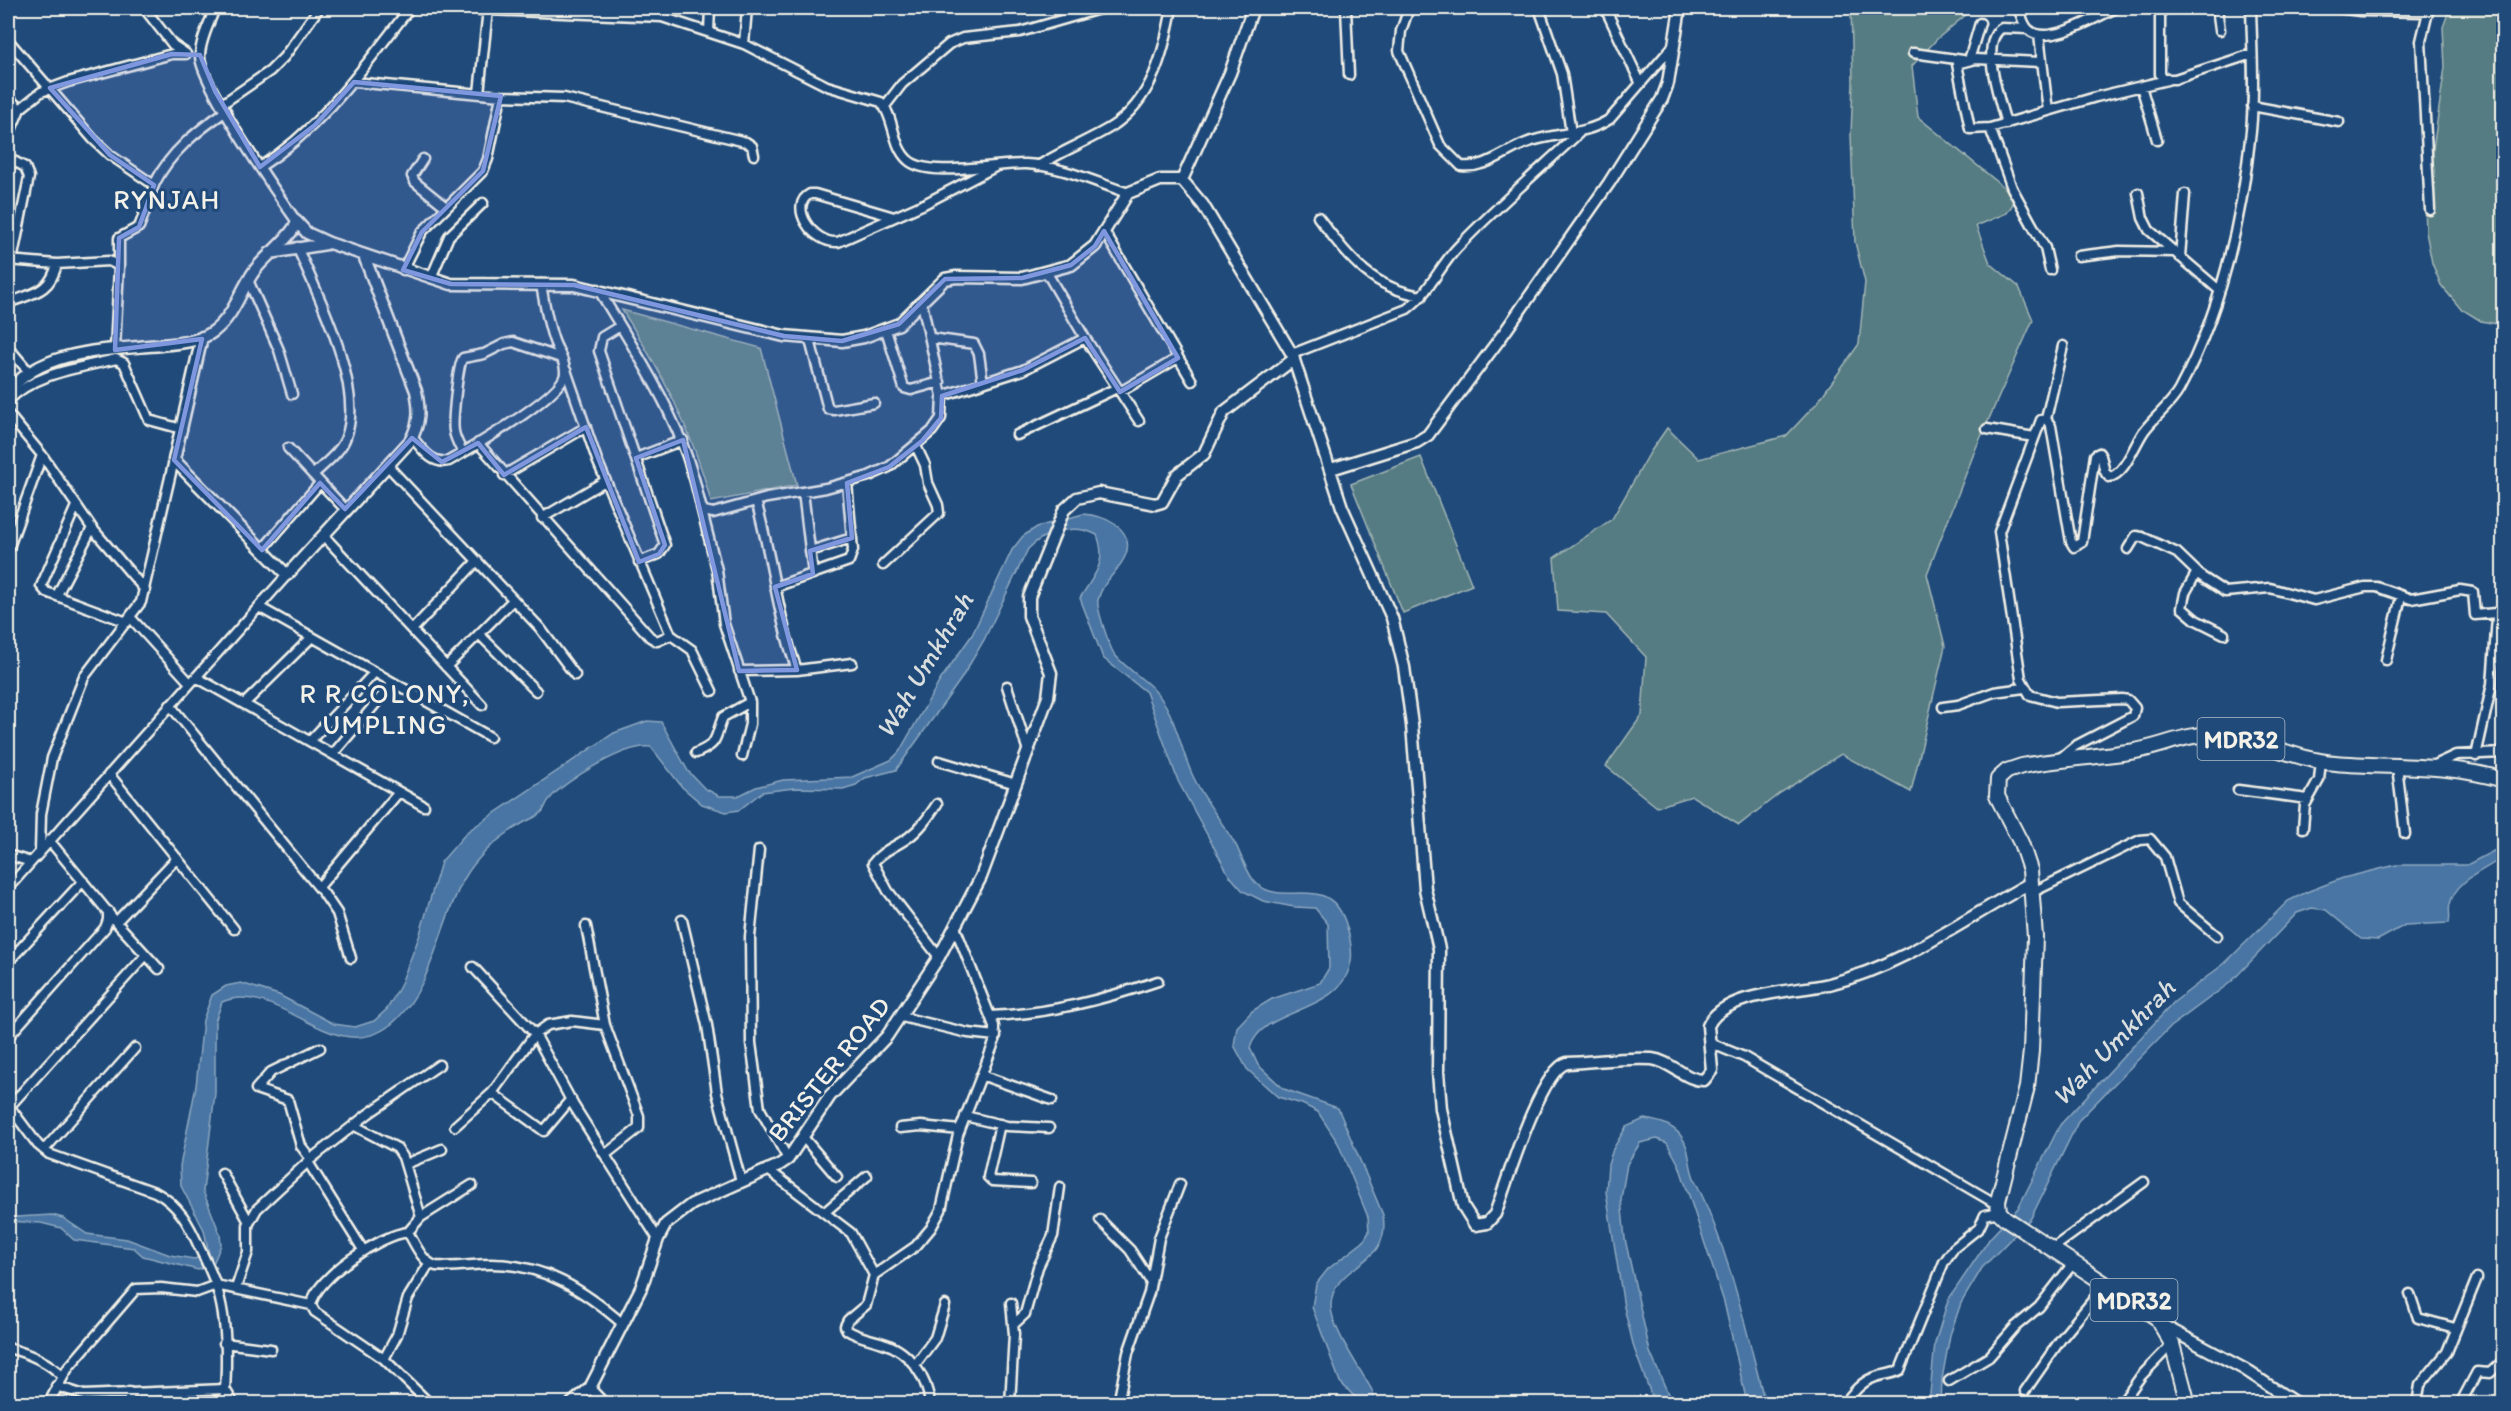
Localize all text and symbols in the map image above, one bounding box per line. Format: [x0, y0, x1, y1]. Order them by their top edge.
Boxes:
district label: RYNJAH [113, 183, 221, 216]
water label: Wah Umkhrah [868, 586, 981, 744]
district label: R R COLONY, UMPLING [299, 677, 471, 741]
road number: MDR32 [2198, 718, 2284, 760]
water label: Wah Umkhrah [2044, 971, 2182, 1112]
street label: BRISTER ROAD [761, 990, 897, 1148]
road number: MDR32 [2090, 1279, 2178, 1321]

